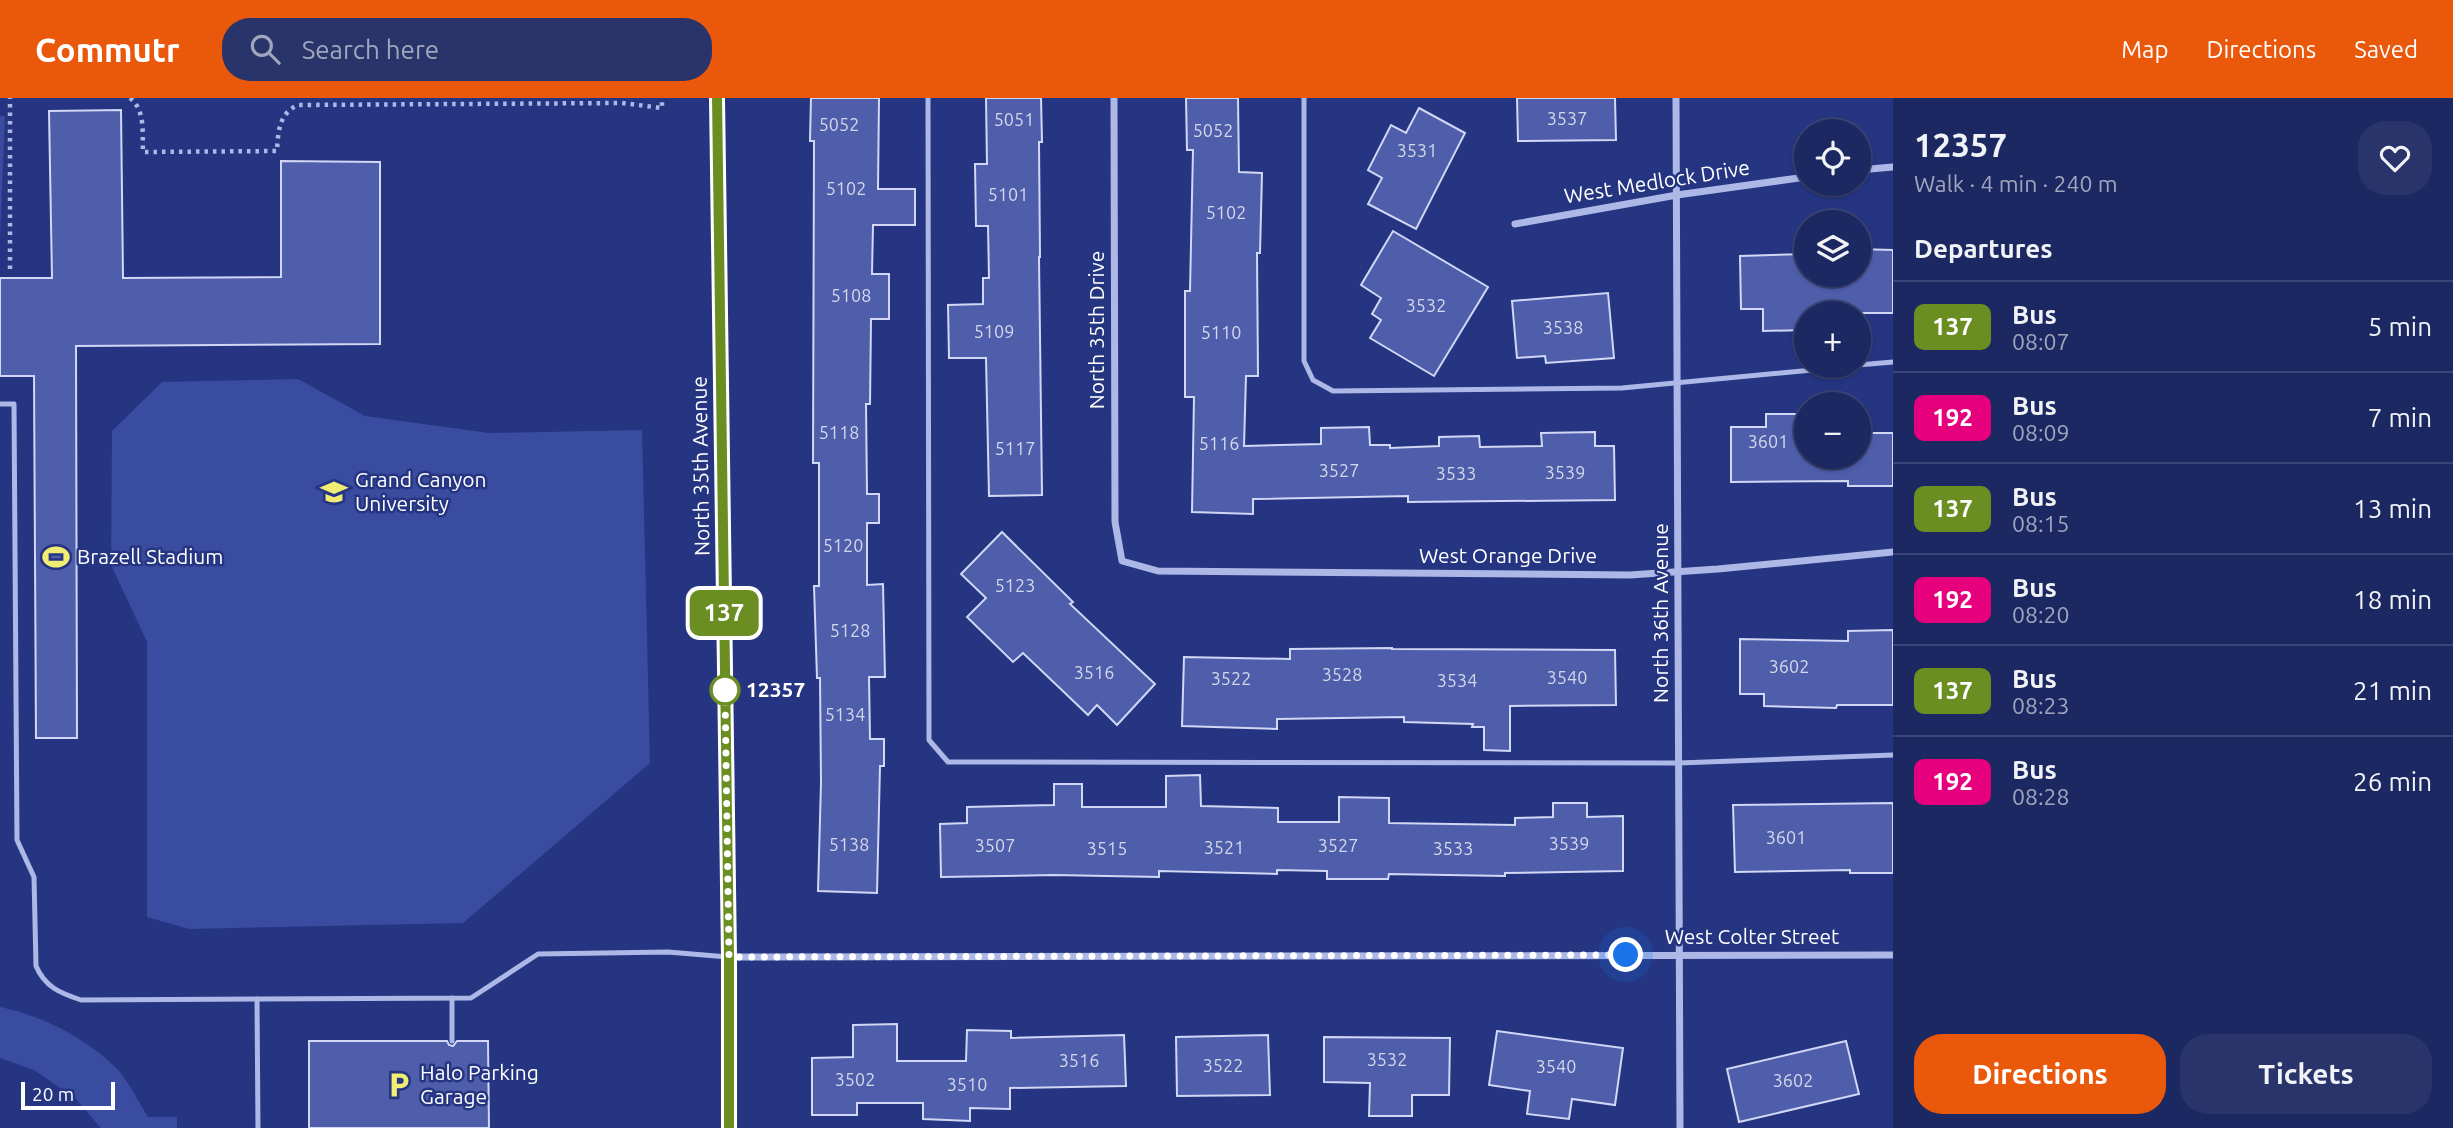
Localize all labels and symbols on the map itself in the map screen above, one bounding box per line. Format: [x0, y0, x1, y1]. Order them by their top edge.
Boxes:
house number: 3537 [1547, 108, 1587, 128]
house number: 5051 [994, 109, 1034, 129]
house number: 5052 [819, 114, 859, 134]
house number: 5052 [1193, 120, 1233, 140]
house number: 3531 [1397, 140, 1437, 160]
street label: West Medlock Drive [1562, 154, 1751, 208]
house number: 5102 [826, 178, 866, 198]
house number: 5101 [988, 184, 1028, 204]
house number: 5102 [1206, 202, 1246, 222]
street label: North 35th Drive [1084, 251, 1108, 409]
house number: 5108 [831, 285, 871, 305]
house number: 3532 [1406, 295, 1446, 315]
house number: 3538 [1543, 317, 1583, 337]
house number: 5109 [974, 321, 1014, 341]
house number: 5110 [1201, 322, 1241, 342]
street label: North 35th Avenue [686, 376, 714, 556]
house number: 5118 [819, 422, 859, 442]
house number: 3601 [1748, 431, 1788, 451]
house number: 5116 [1199, 433, 1239, 453]
house number: 5117 [995, 438, 1035, 458]
house number: 3527 [1319, 460, 1359, 480]
house number: 3539 [1545, 462, 1585, 482]
house number: 3533 [1436, 463, 1476, 483]
place label: Grand Canyon University [355, 467, 487, 515]
school or university icon: Grand Canyon University [319, 477, 349, 507]
street label: North 36th Avenue [1648, 523, 1672, 703]
house number: 5120 [823, 535, 863, 555]
sports icon: Brazell Stadium [41, 542, 71, 572]
street label: West Orange Drive [1419, 543, 1597, 567]
place label: Brazell Stadium [77, 544, 223, 568]
house number: 5123 [995, 575, 1035, 595]
line badge: 137 [684, 590, 764, 636]
house number: 5128 [830, 620, 870, 640]
house number: 3602 [1769, 656, 1809, 676]
house number: 3516 [1074, 662, 1114, 682]
house number: 3528 [1322, 664, 1362, 684]
house number: 3540 [1547, 667, 1587, 687]
house number: 3522 [1211, 668, 1251, 688]
house number: 3534 [1437, 670, 1477, 690]
marker: 12357 [710, 675, 740, 705]
place label: 12357 [746, 677, 805, 701]
house number: 5134 [825, 704, 865, 724]
house number: 3601 [1766, 827, 1806, 847]
house number: 3539 [1549, 833, 1589, 853]
house number: 5138 [829, 834, 869, 854]
house number: 3507 [975, 835, 1015, 855]
house number: 3527 [1318, 835, 1358, 855]
house number: 3521 [1204, 837, 1244, 857]
house number: 3515 [1087, 838, 1127, 858]
house number: 3533 [1433, 838, 1473, 858]
street label: West Colter Street [1665, 924, 1839, 948]
your location [1608, 937, 1643, 972]
house number: 3532 [1367, 1049, 1407, 1069]
house number: 3516 [1059, 1050, 1099, 1070]
house number: 3522 [1203, 1055, 1243, 1075]
house number: 3540 [1536, 1056, 1576, 1076]
place label: Halo Parking Garage [420, 1060, 539, 1108]
house number: 3502 [835, 1069, 875, 1089]
parking icon: Halo Parking Garage [384, 1070, 414, 1100]
house number: 3602 [1773, 1070, 1813, 1090]
house number: 3510 [947, 1074, 987, 1094]
scale bar [21, 1079, 116, 1111]

